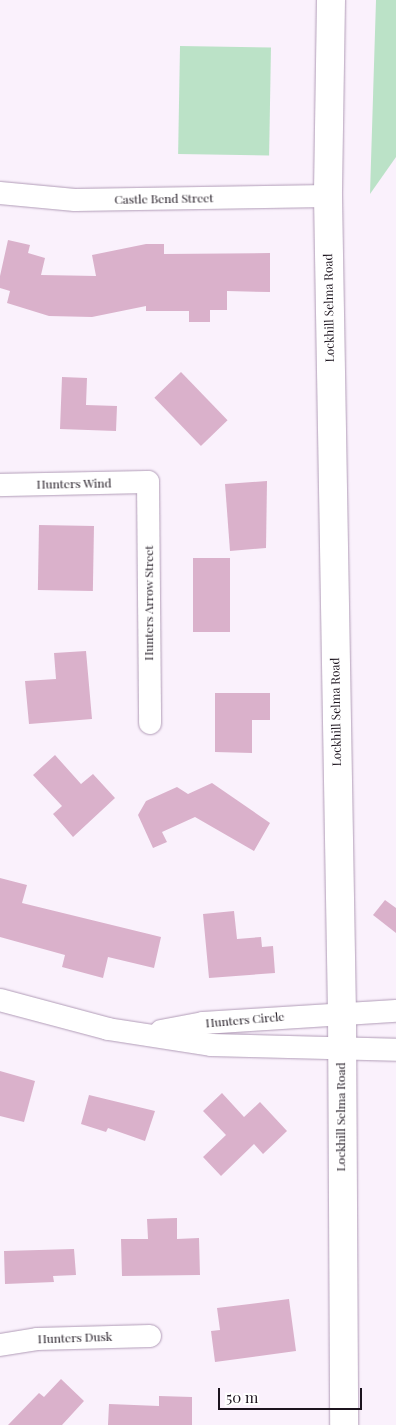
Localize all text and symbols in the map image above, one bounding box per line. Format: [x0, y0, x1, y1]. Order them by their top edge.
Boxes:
street label: Castle Bend Street [114, 191, 214, 207]
street label: Lockhill Selma Road [321, 253, 337, 363]
street label: Hunters Wind [36, 476, 112, 492]
street label: Hunters Arrow Street [142, 545, 156, 661]
street label: Lockhill Selma Road [328, 657, 344, 767]
street label: Hunters Circle [205, 1009, 285, 1031]
street label: Lockhill Selma Road [334, 1062, 348, 1172]
street label: Hunters Dusk [37, 1330, 113, 1346]
scale bar [221, 1378, 365, 1410]
text: 50 m [226, 1387, 258, 1407]

